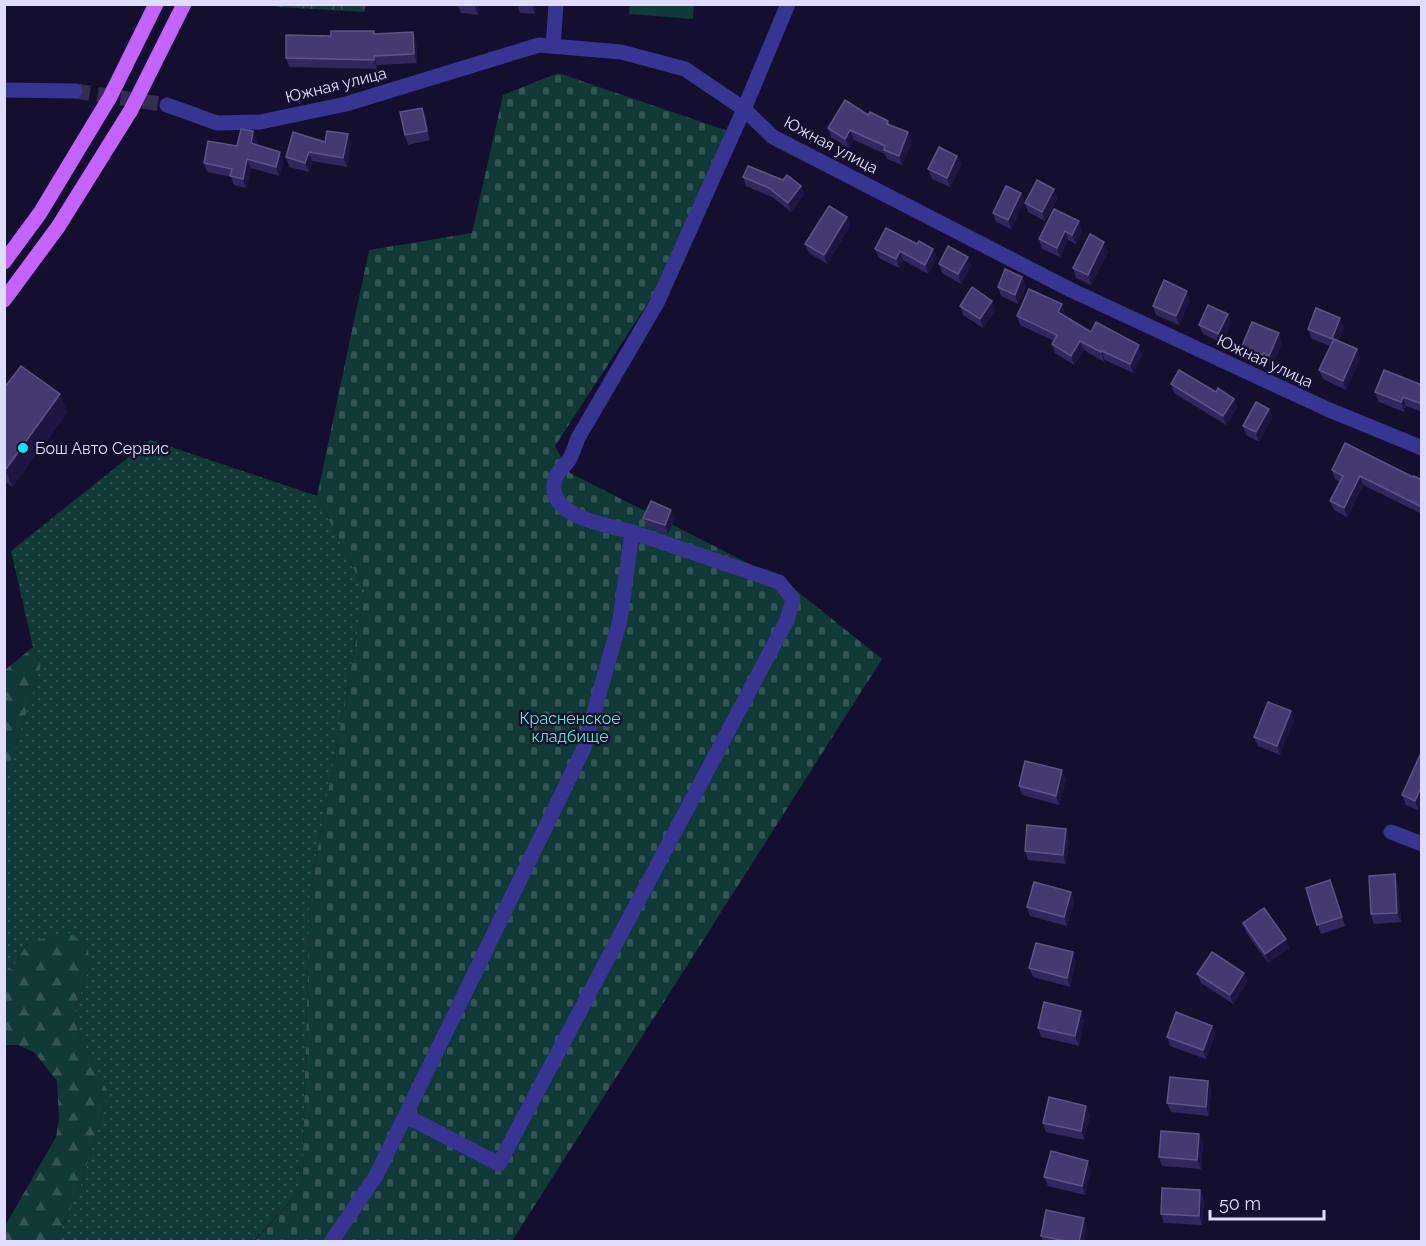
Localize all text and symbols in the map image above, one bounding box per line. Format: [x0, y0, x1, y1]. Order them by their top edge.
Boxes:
street label: Южная улица [283, 63, 389, 107]
street label: Южная улица [781, 112, 881, 178]
street label: Южная улица [1214, 331, 1316, 391]
place label: Бош Авто Сервис [35, 439, 169, 458]
marker: Бош Авто Сервис [16, 441, 30, 455]
park label: Красненское кладбище [519, 709, 621, 746]
scale bar [1210, 1183, 1324, 1221]
text: 50 m [1219, 1193, 1261, 1214]

